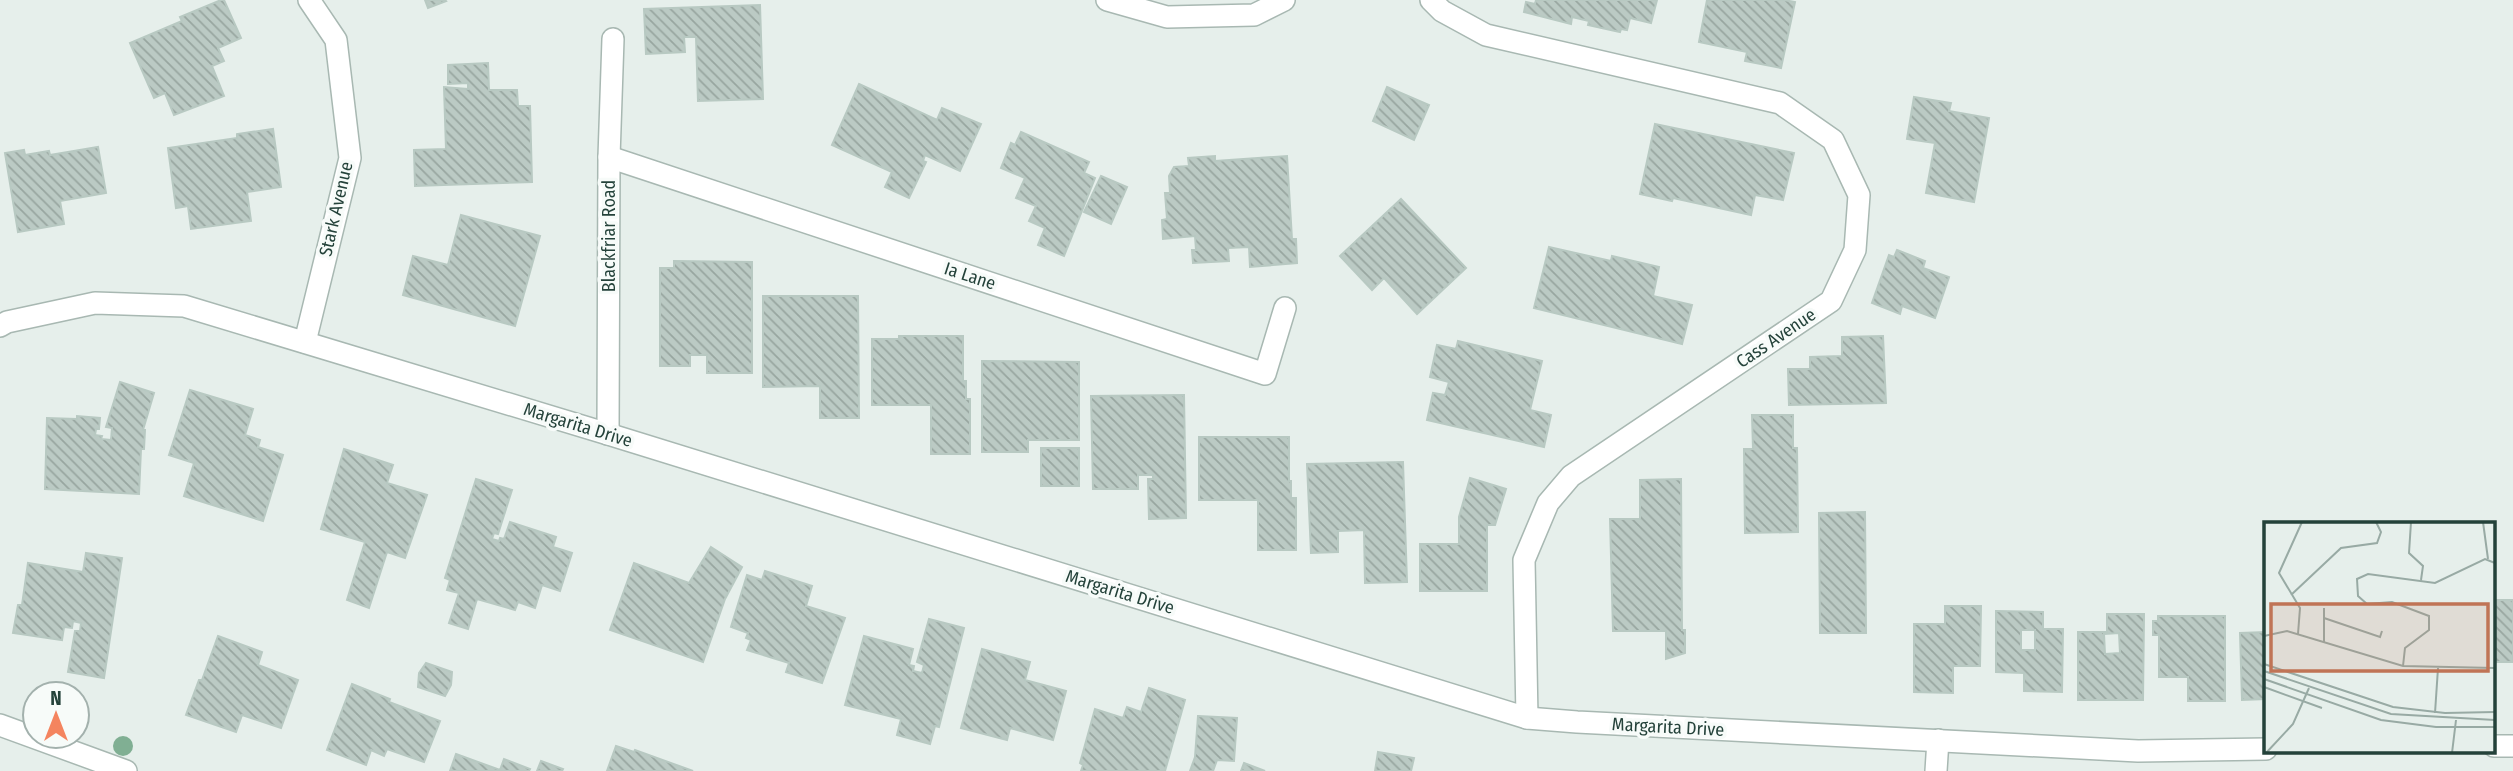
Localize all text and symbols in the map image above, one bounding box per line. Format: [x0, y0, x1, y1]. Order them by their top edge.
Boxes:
street label: Stark Avenue [314, 159, 358, 258]
street label: Blackfriar Road [598, 180, 620, 292]
street label: Ia Lane [941, 257, 999, 295]
street label: Cass Avenue [1732, 303, 1820, 373]
street label: Margarita Drive [521, 398, 635, 452]
inset map [2264, 522, 2496, 754]
street label: Margarita Drive [1063, 565, 1177, 619]
north arrow [21, 680, 91, 750]
text: N [50, 687, 62, 710]
street label: Margarita Drive [1611, 713, 1725, 741]

